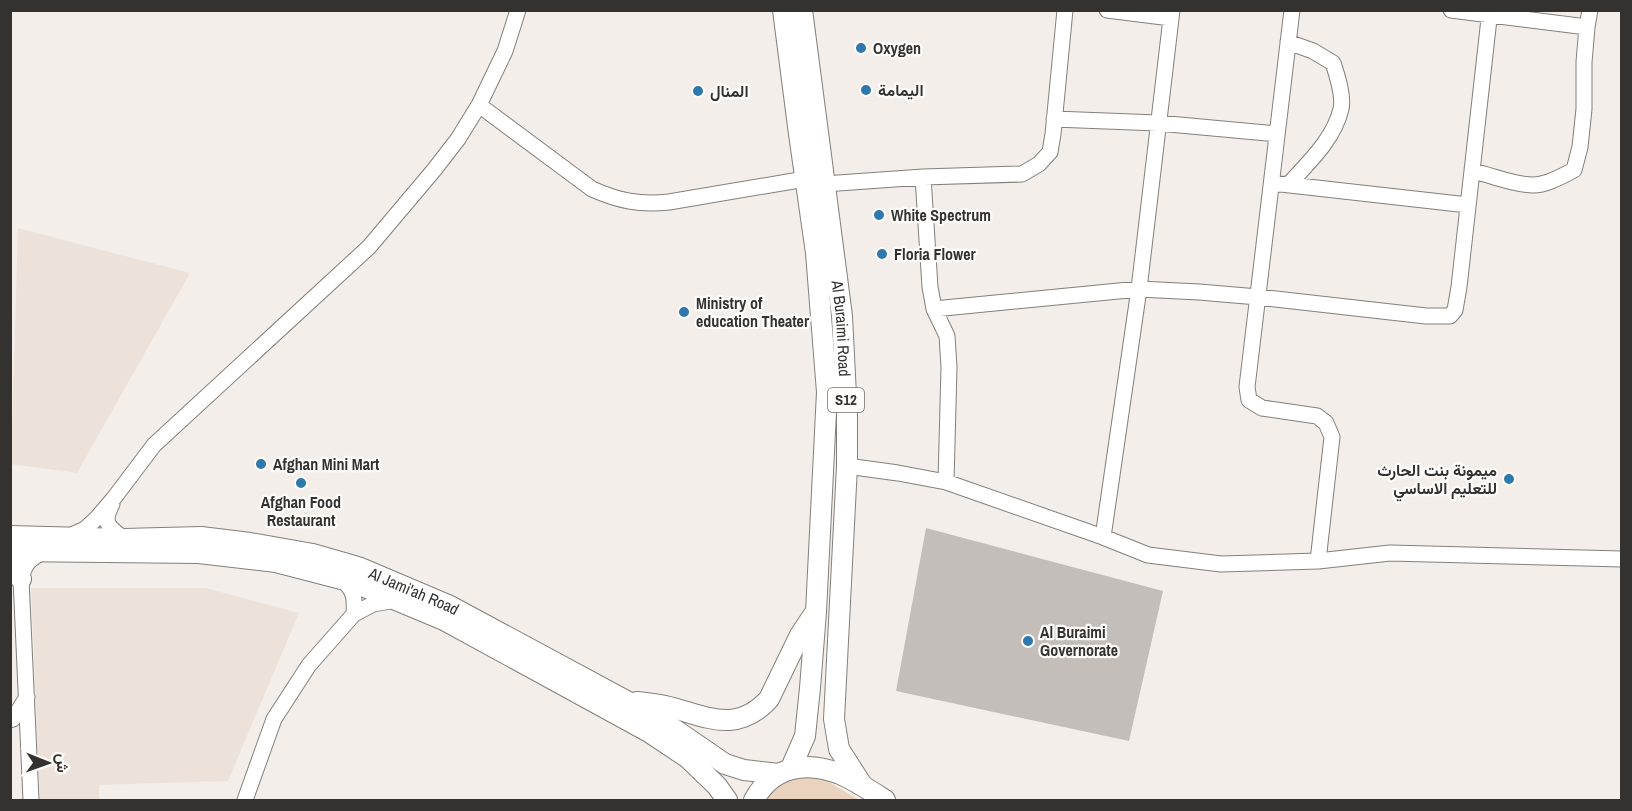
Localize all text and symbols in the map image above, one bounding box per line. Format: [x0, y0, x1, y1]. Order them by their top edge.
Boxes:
place label: Oxygen [873, 37, 921, 59]
marker: Oxygen [854, 41, 868, 55]
place label: اليمامة [878, 79, 924, 101]
place label: المنال [710, 80, 749, 102]
marker: اليمامة [859, 83, 873, 97]
marker: المنال [691, 84, 705, 98]
place label: White Spectrum [891, 204, 991, 226]
marker: White Spectrum [872, 208, 886, 222]
place label: Floria Flower [894, 243, 977, 265]
marker: Floria Flower [875, 247, 889, 261]
street label: Al Buraimi Road [826, 278, 856, 377]
place label: Ministry of education Theater [696, 292, 810, 332]
marker: Ministry of education Theater [677, 305, 691, 319]
road number: S12 [828, 388, 864, 412]
place label: Afghan Mini Mart [273, 453, 380, 475]
marker: Afghan Mini Mart [254, 457, 268, 471]
place label: ميمونة بنت الحارث للتعليم الاساسي [1377, 459, 1497, 502]
marker: ميمونة بنت الحارث للتعليم الاساسي [1502, 472, 1516, 486]
marker: Afghan Food Restaurant [294, 476, 308, 490]
place label: Afghan Food Restaurant [261, 491, 341, 531]
street label: Al Jami'ah Road [365, 561, 463, 620]
place label: Al Buraimi Governorate [1040, 621, 1118, 661]
marker: Al Buraimi Governorate [1021, 634, 1035, 648]
north arrow [18, 733, 78, 793]
text: ش [52, 753, 74, 773]

